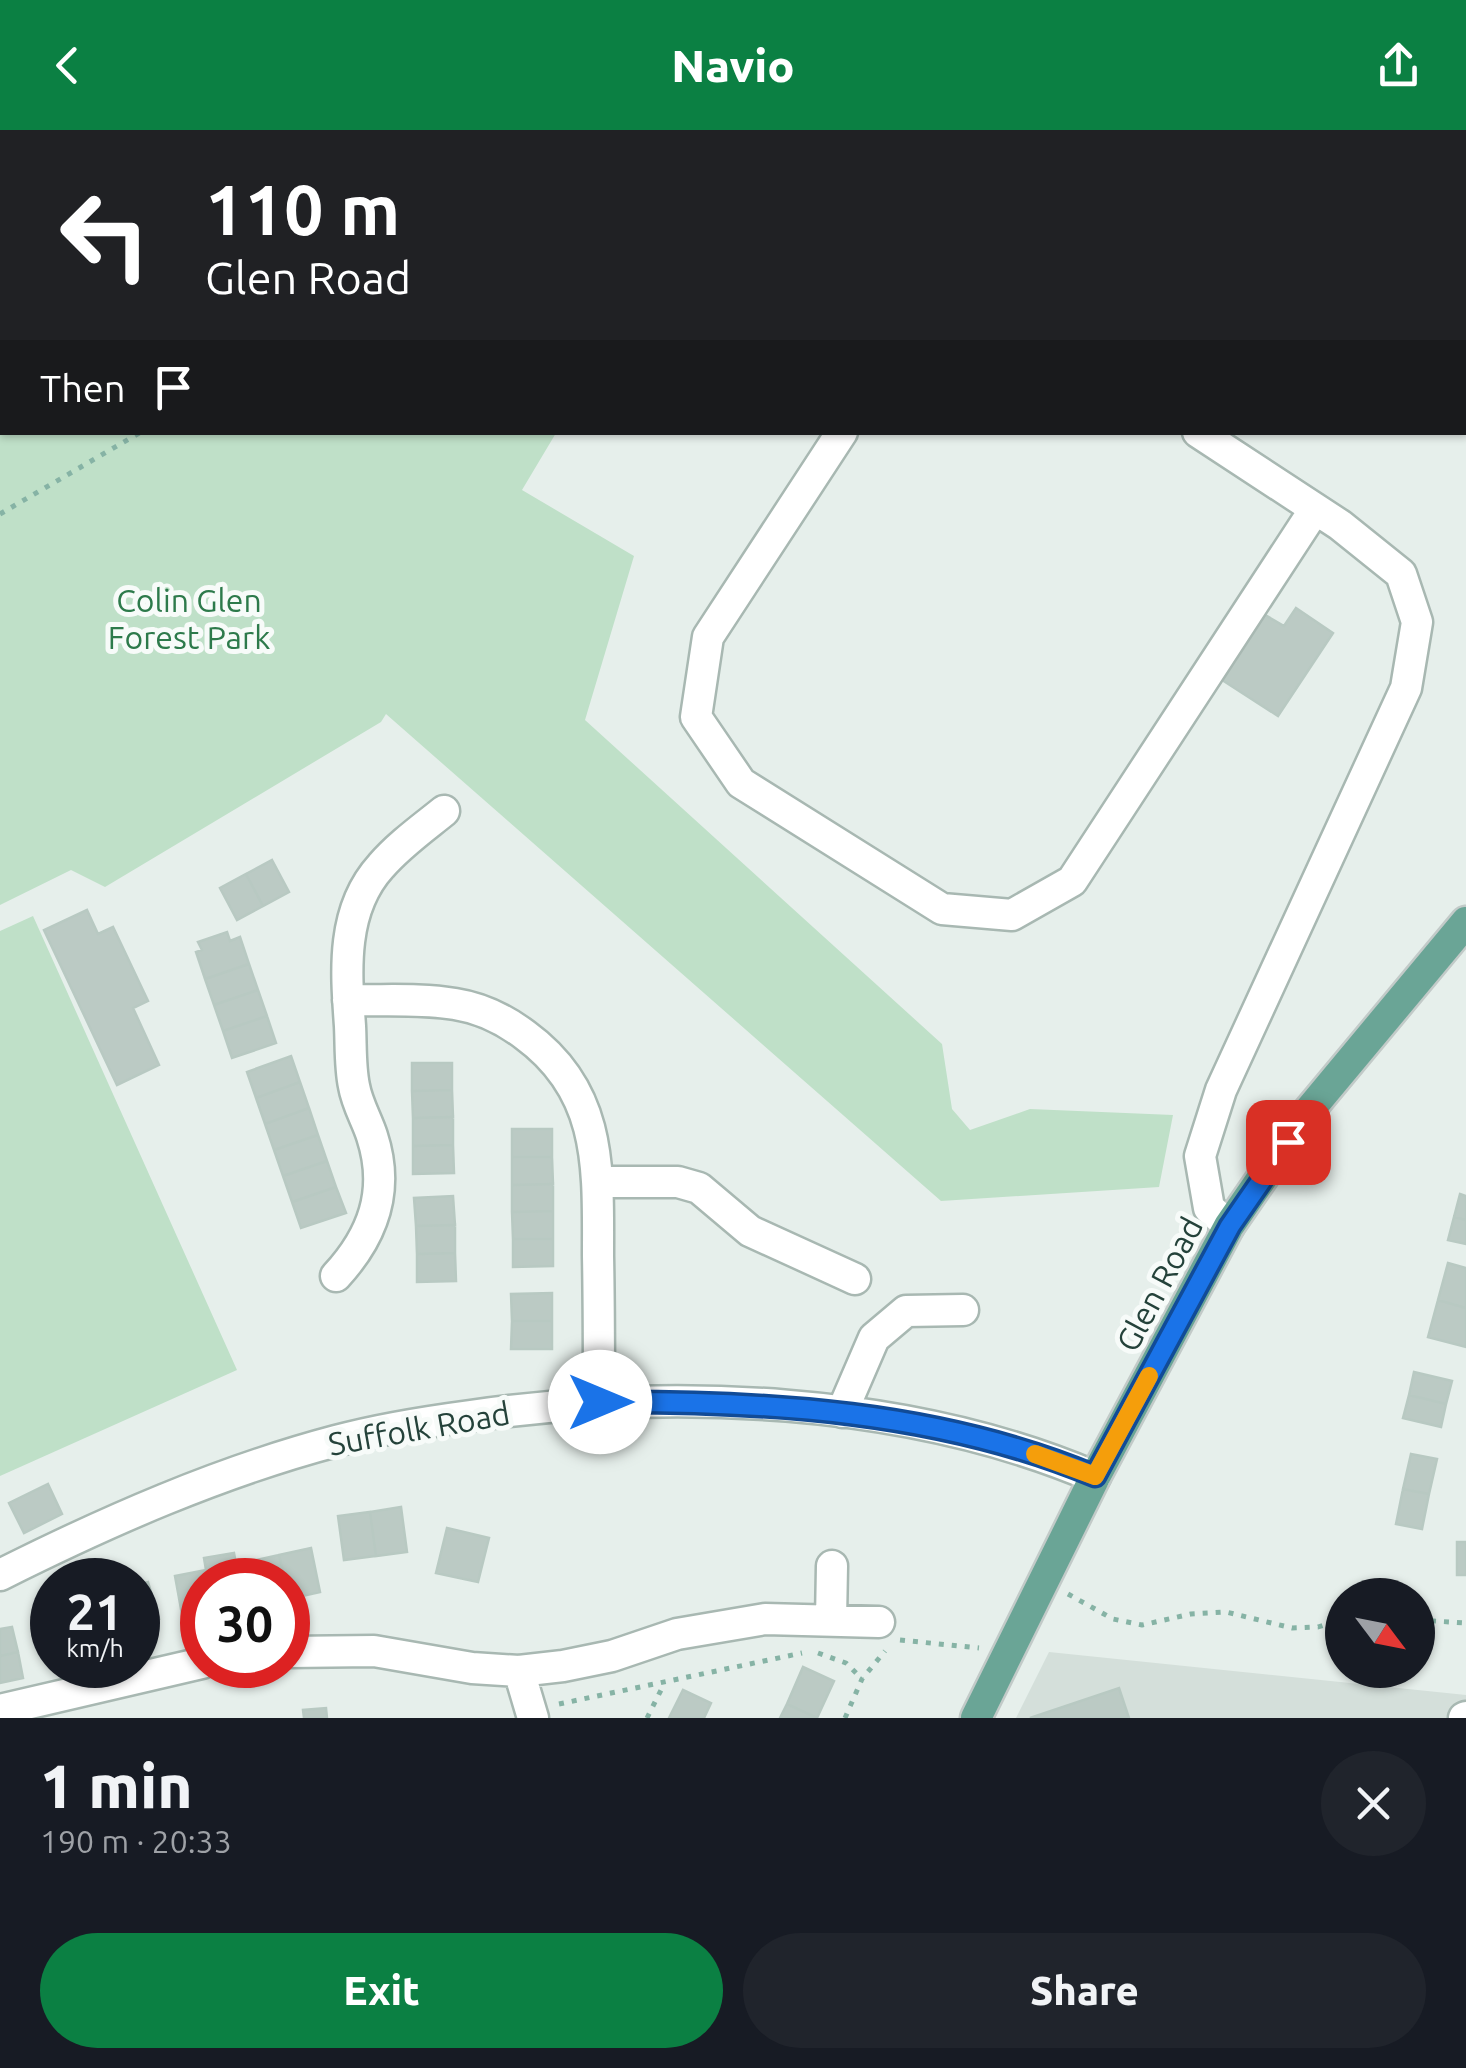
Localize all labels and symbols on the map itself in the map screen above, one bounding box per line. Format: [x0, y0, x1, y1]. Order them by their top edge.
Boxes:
park label: Colin Glen Forest Park [108, 582, 270, 655]
pin [1246, 1100, 1331, 1185]
street label: Glen Road [1109, 1211, 1209, 1357]
position arrow [548, 1350, 652, 1454]
street label: Suffolk Road [325, 1394, 513, 1462]
speed limit sign: 30 [180, 1558, 310, 1688]
north arrow [1325, 1578, 1435, 1688]

